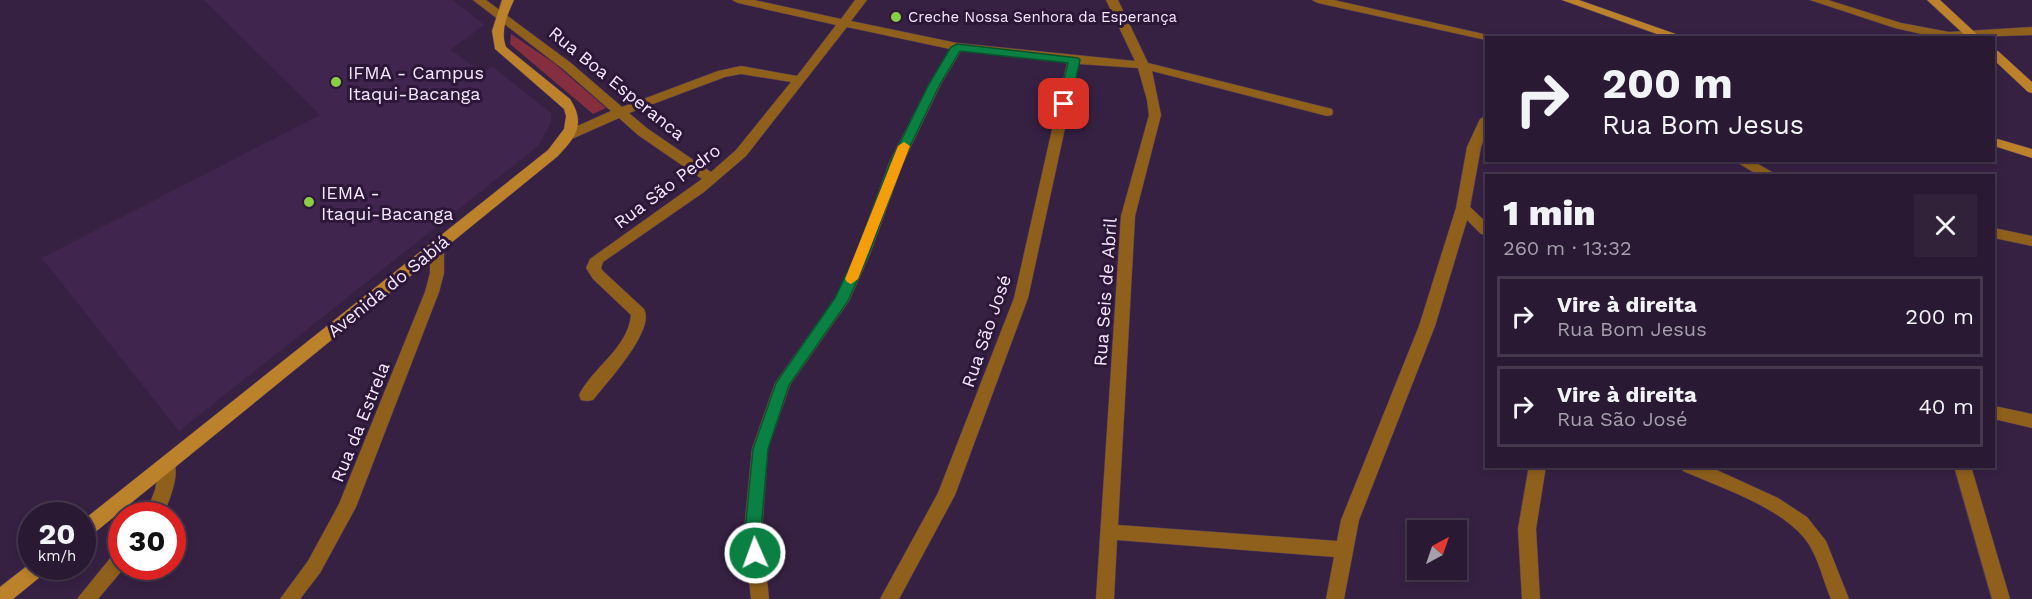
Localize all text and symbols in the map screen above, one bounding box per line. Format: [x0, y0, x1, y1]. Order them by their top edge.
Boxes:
place label: Creche Nossa Senhora da Esperança [908, 8, 1178, 26]
marker: Creche Nossa Senhora da Esperança [889, 10, 903, 24]
street label: Rua Boa Esperanca [545, 22, 689, 144]
text: 200 m [1602, 59, 1733, 108]
icon: right [1503, 60, 1581, 138]
place label: IFMA - Campus Itaqui-Bacanga [348, 62, 484, 104]
marker: IFMA - Campus Itaqui-Bacanga [329, 75, 343, 89]
pin [1038, 78, 1089, 129]
icon: arrive [1047, 87, 1080, 120]
text: Rua Bom Jesus [1602, 109, 1804, 141]
street label: Rua São Pedro [610, 139, 724, 233]
place label: IEMA - Itaqui-Bacanga [321, 182, 454, 224]
text: 1 min [1503, 192, 1596, 234]
button: close [1914, 194, 1977, 257]
marker: IEMA - Itaqui-Bacanga [302, 195, 316, 209]
street label: Rua Seis de Abril [1089, 216, 1121, 367]
street label: Avenida do Sabiá [323, 231, 453, 341]
text: 260 m · 13:32 [1503, 236, 1632, 260]
street label: Rua São José [957, 272, 1015, 390]
text: Vire à direita [1557, 292, 1697, 317]
icon: right [1506, 300, 1539, 333]
text: 200 m [1905, 304, 1974, 329]
text: Rua Bom Jesus [1557, 317, 1707, 341]
street label: Rua da Estrela [326, 359, 394, 485]
text: Vire à direita [1557, 382, 1697, 407]
icon: right [1506, 390, 1539, 423]
text: 40 m [1918, 394, 1974, 419]
text: Rua São José [1557, 407, 1688, 431]
speed limit sign: 30 [108, 502, 186, 580]
text: 20 [38, 516, 76, 551]
north arrow [1407, 520, 1467, 580]
map controls [1407, 520, 1467, 580]
position arrow [723, 521, 787, 585]
text: km/h [38, 547, 76, 565]

